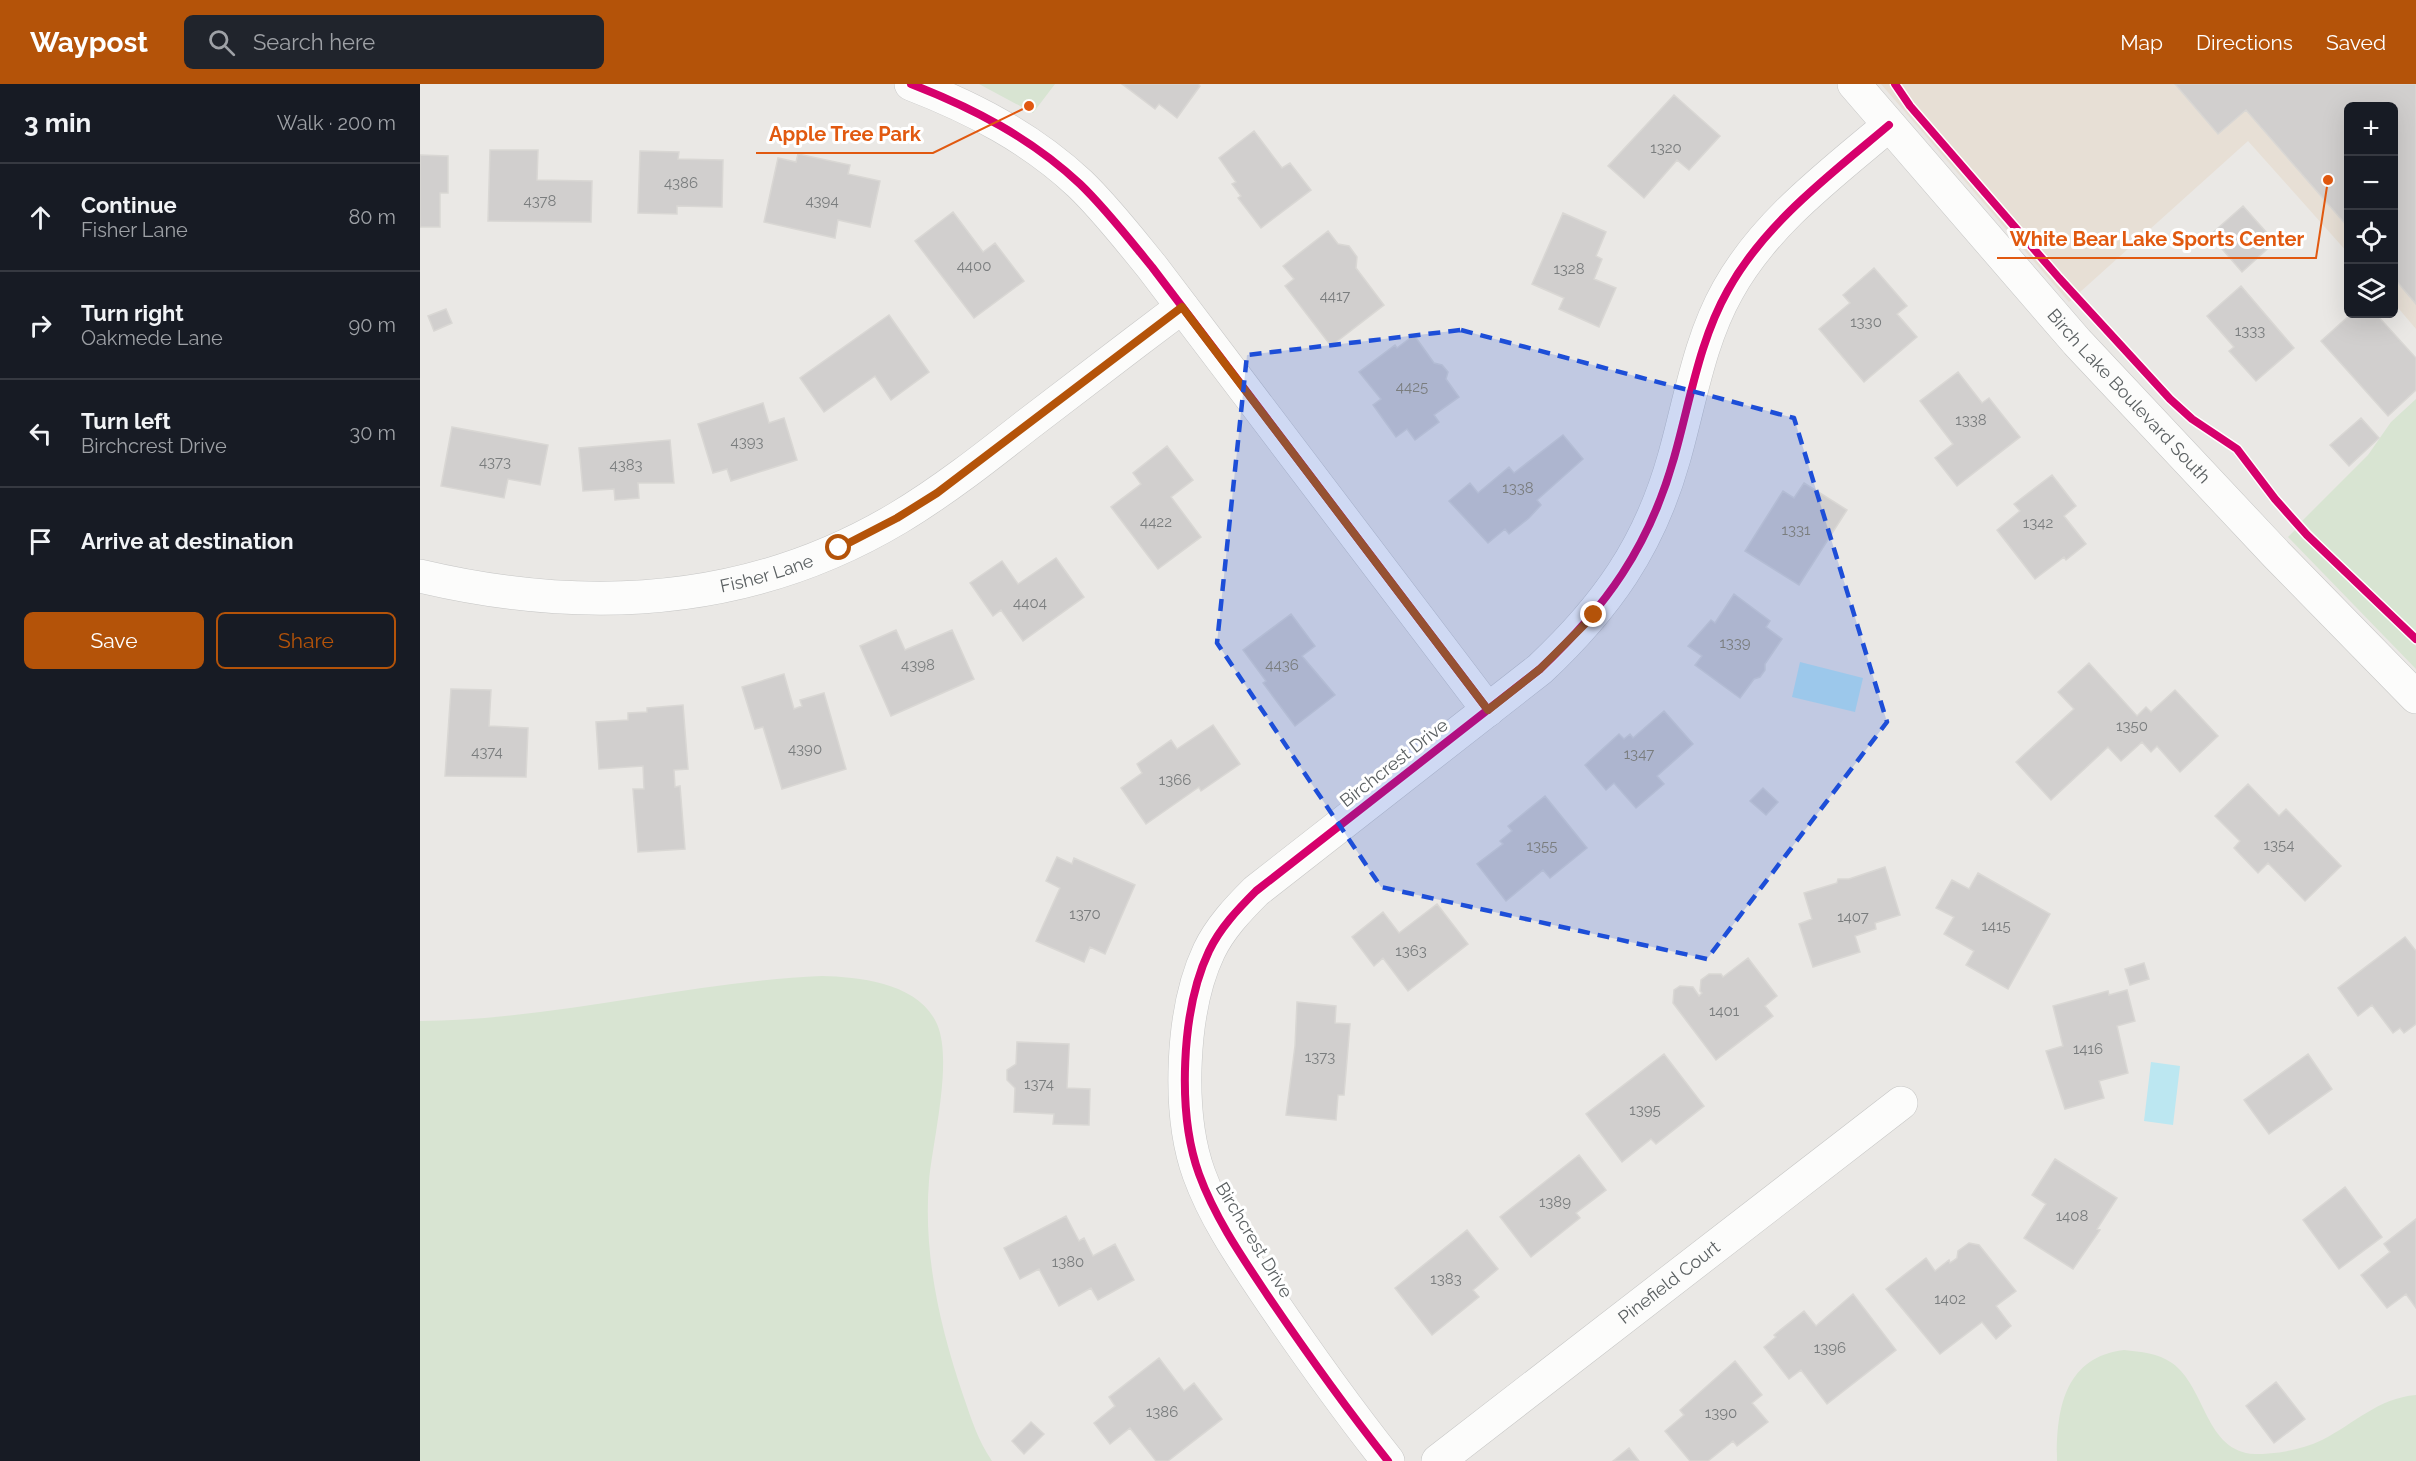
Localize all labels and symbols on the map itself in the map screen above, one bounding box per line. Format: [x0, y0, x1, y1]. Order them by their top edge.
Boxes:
callout: Apple Tree Park [756, 115, 933, 153]
text: Apple Tree Park [769, 122, 922, 146]
house number: 1320 [1650, 139, 1682, 157]
house number: 4386 [664, 174, 698, 192]
house number: 4378 [523, 192, 557, 210]
house number: 4394 [805, 192, 839, 210]
callout: White Bear Lake Sports Center [1997, 220, 2316, 258]
text: White Bear Lake Sports Center [2010, 227, 2304, 251]
house number: 4400 [957, 257, 991, 275]
house number: 1328 [1553, 260, 1585, 278]
house number: 4417 [1320, 287, 1350, 305]
street label: Birch Lake Boulevard South [2043, 304, 2215, 487]
house number: 1330 [1850, 313, 1882, 331]
house number: 1333 [2235, 322, 2265, 340]
house number: 4425 [1396, 378, 1428, 396]
house number: 1338 [1955, 411, 1987, 429]
house number: 4393 [730, 433, 764, 451]
house number: 4373 [479, 453, 511, 471]
house number: 4383 [609, 456, 643, 474]
house number: 1338 [1502, 479, 1534, 497]
house number: 4422 [1140, 513, 1172, 531]
house number: 1342 [2023, 514, 2053, 532]
house number: 1331 [1782, 521, 1811, 539]
route start [825, 534, 851, 560]
street label: Fisher Lane [718, 549, 817, 596]
house number: 4404 [1013, 594, 1047, 612]
route end [1580, 601, 1606, 627]
house number: 1339 [1719, 634, 1751, 652]
house number: 4398 [901, 656, 935, 674]
house number: 4436 [1265, 656, 1299, 674]
street label: Birchcrest Drive [1336, 714, 1452, 811]
house number: 1350 [2116, 717, 2148, 735]
house number: 4390 [788, 740, 822, 758]
house number: 4374 [471, 743, 503, 761]
house number: 1347 [1624, 745, 1654, 763]
house number: 1366 [1159, 771, 1191, 789]
house number: 1354 [2264, 836, 2294, 854]
house number: 1355 [1527, 837, 1557, 855]
house number: 1370 [1069, 905, 1101, 923]
house number: 1407 [1837, 908, 1869, 926]
house number: 1415 [1981, 917, 2011, 935]
house number: 1363 [1395, 942, 1427, 960]
house number: 1401 [1709, 1002, 1740, 1020]
house number: 1416 [2073, 1040, 2103, 1058]
house number: 1373 [1305, 1048, 1335, 1066]
house number: 1374 [1024, 1075, 1054, 1093]
house number: 1395 [1629, 1101, 1661, 1119]
street label: Birchcrest Drive [1212, 1178, 1297, 1302]
house number: 1389 [1539, 1193, 1571, 1211]
house number: 1408 [2056, 1207, 2088, 1225]
street label: Pinefield Court [1614, 1236, 1724, 1328]
house number: 1380 [1052, 1253, 1084, 1271]
house number: 1383 [1430, 1270, 1462, 1288]
house number: 1402 [1934, 1290, 1966, 1308]
house number: 1396 [1814, 1339, 1846, 1357]
house number: 1386 [1146, 1403, 1178, 1421]
house number: 1390 [1705, 1404, 1737, 1422]

